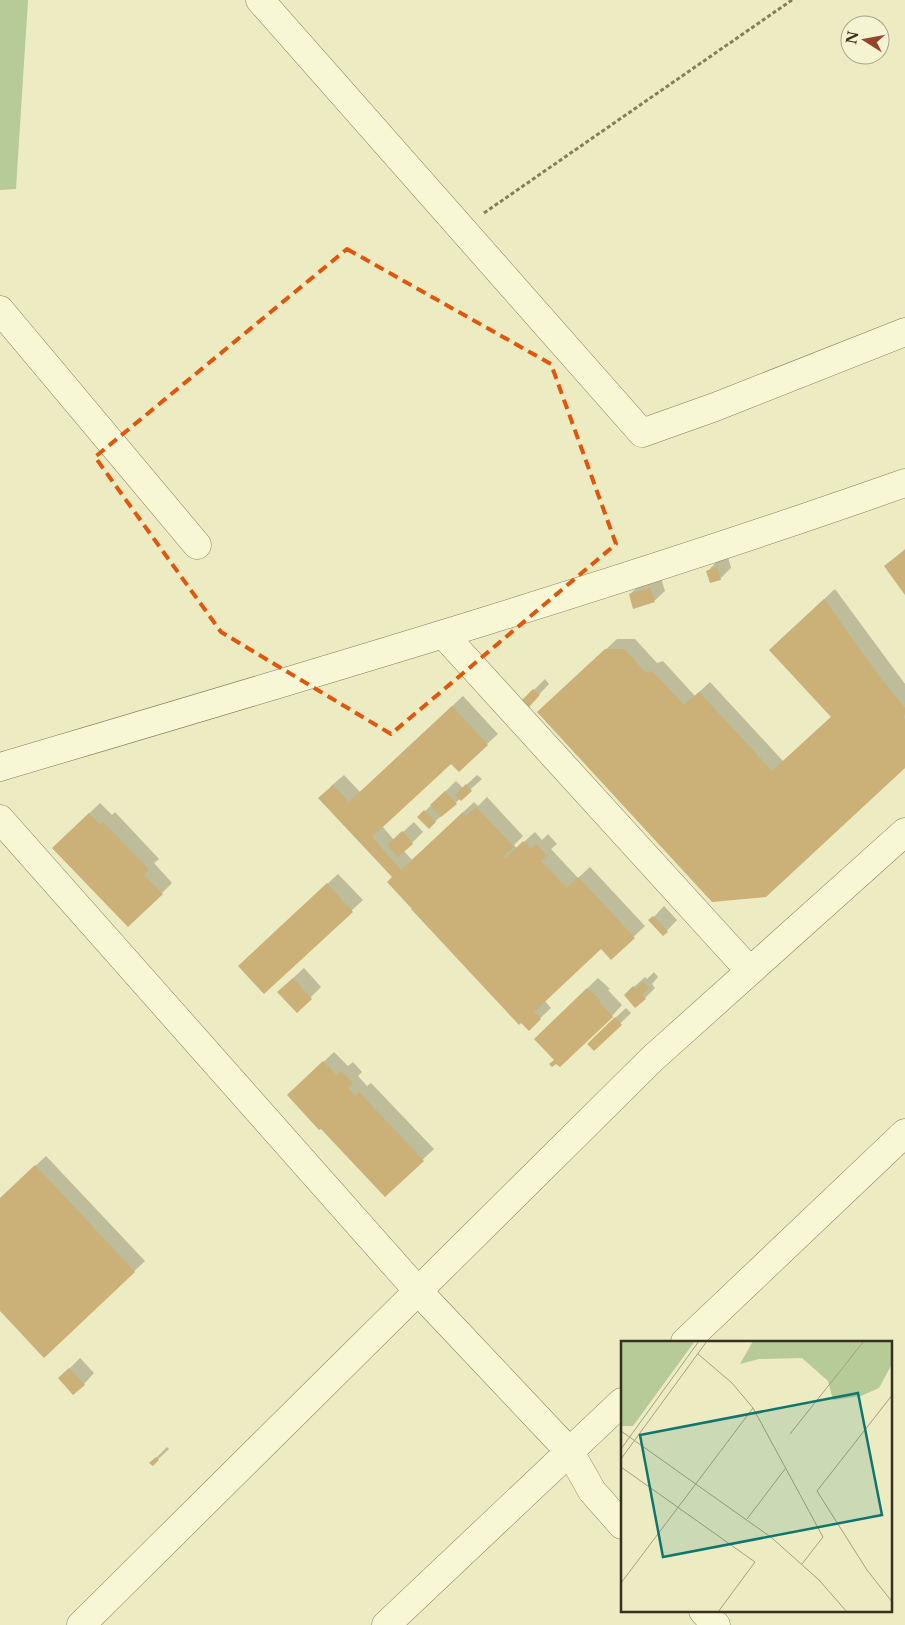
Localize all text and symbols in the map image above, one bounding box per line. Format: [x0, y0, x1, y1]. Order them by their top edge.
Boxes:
north arrow [840, 15, 890, 65]
text: N [842, 29, 862, 46]
inset map [621, 1341, 892, 1612]

